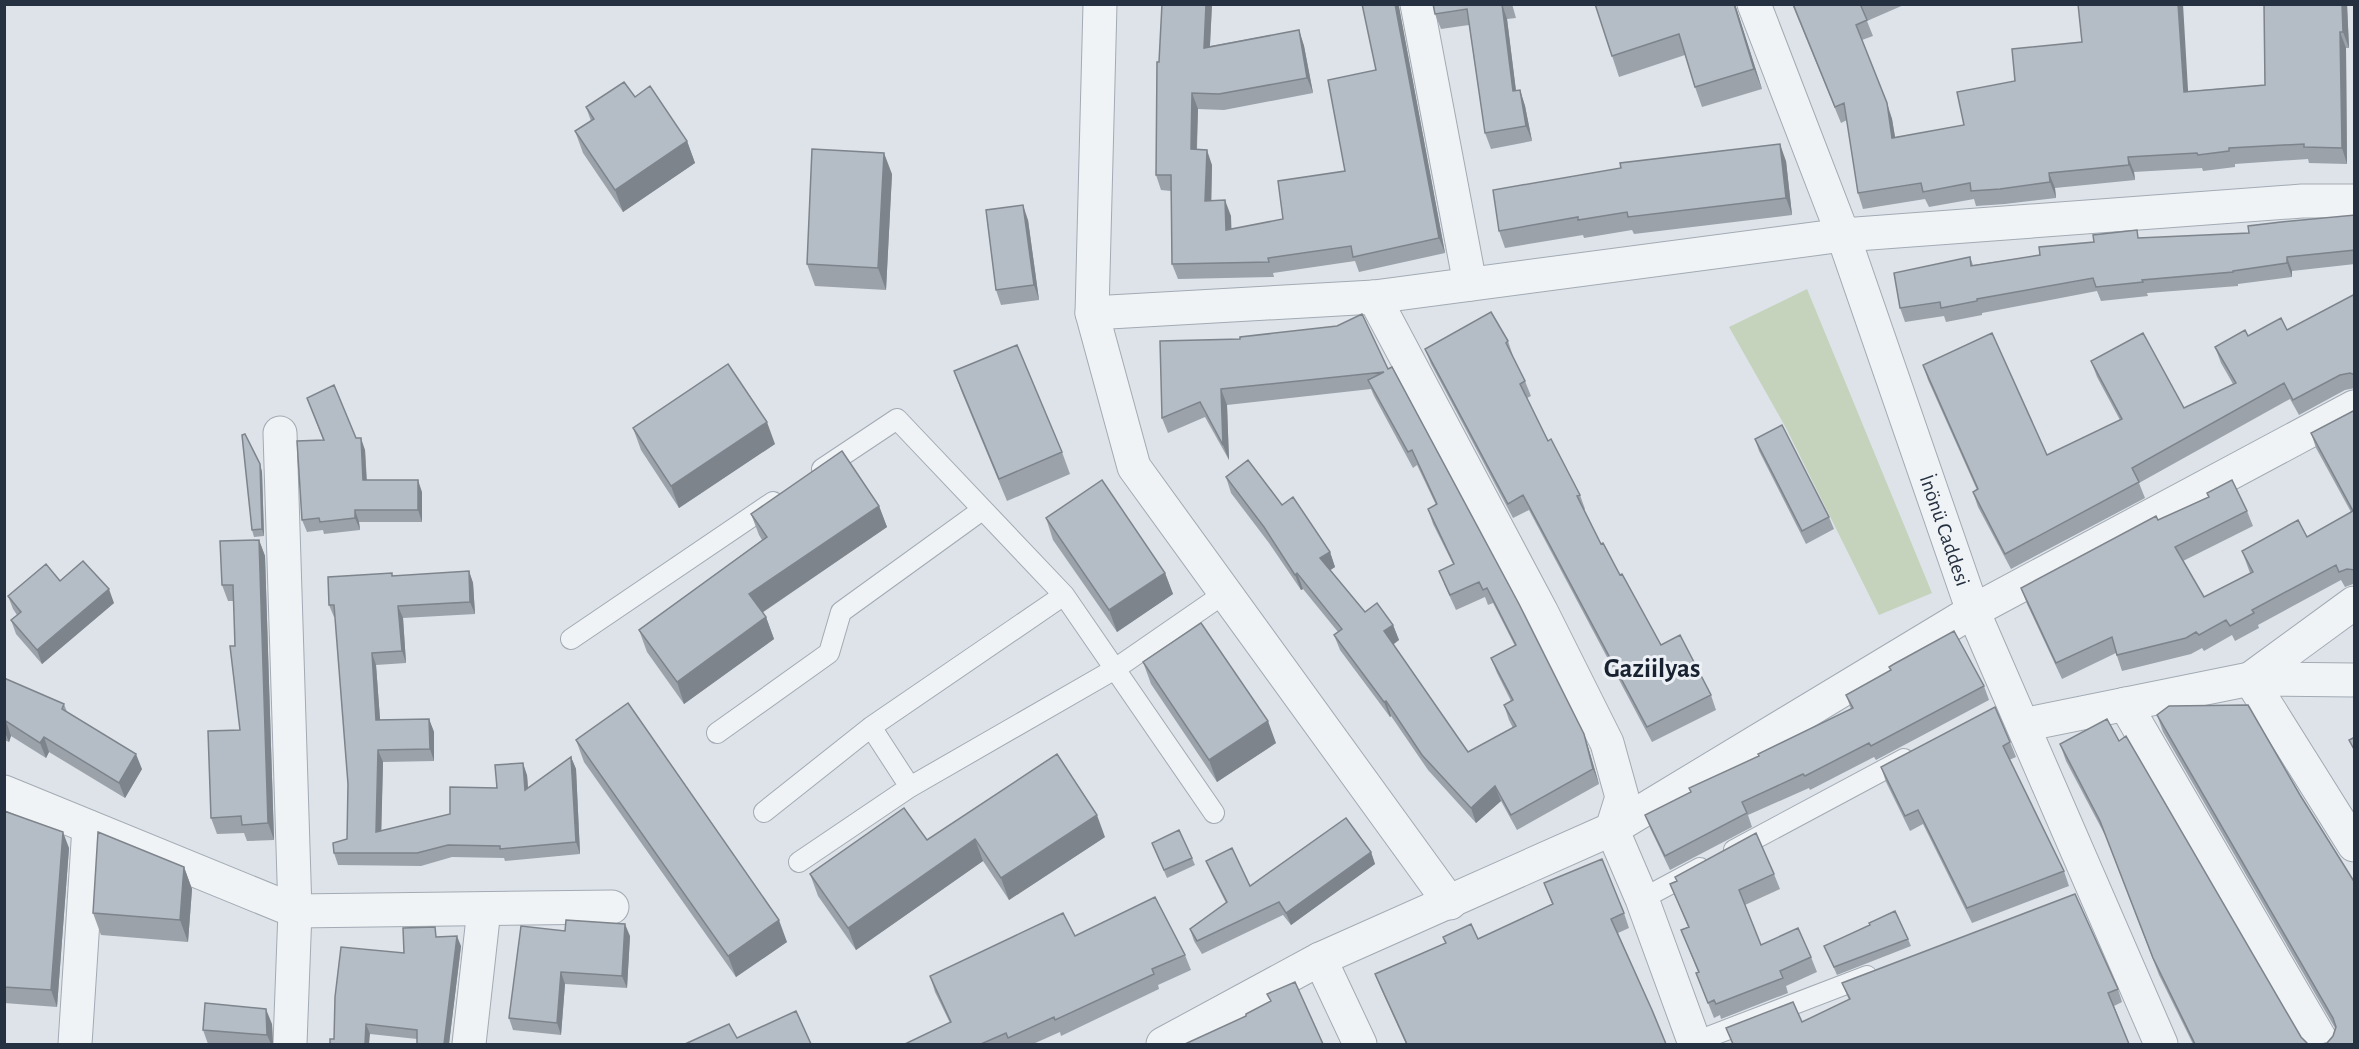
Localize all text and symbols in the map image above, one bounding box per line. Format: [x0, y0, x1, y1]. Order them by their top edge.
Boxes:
street label: İnönü Caddesi [1916, 472, 1974, 589]
district label: Gaziilyas [1604, 655, 1700, 683]

